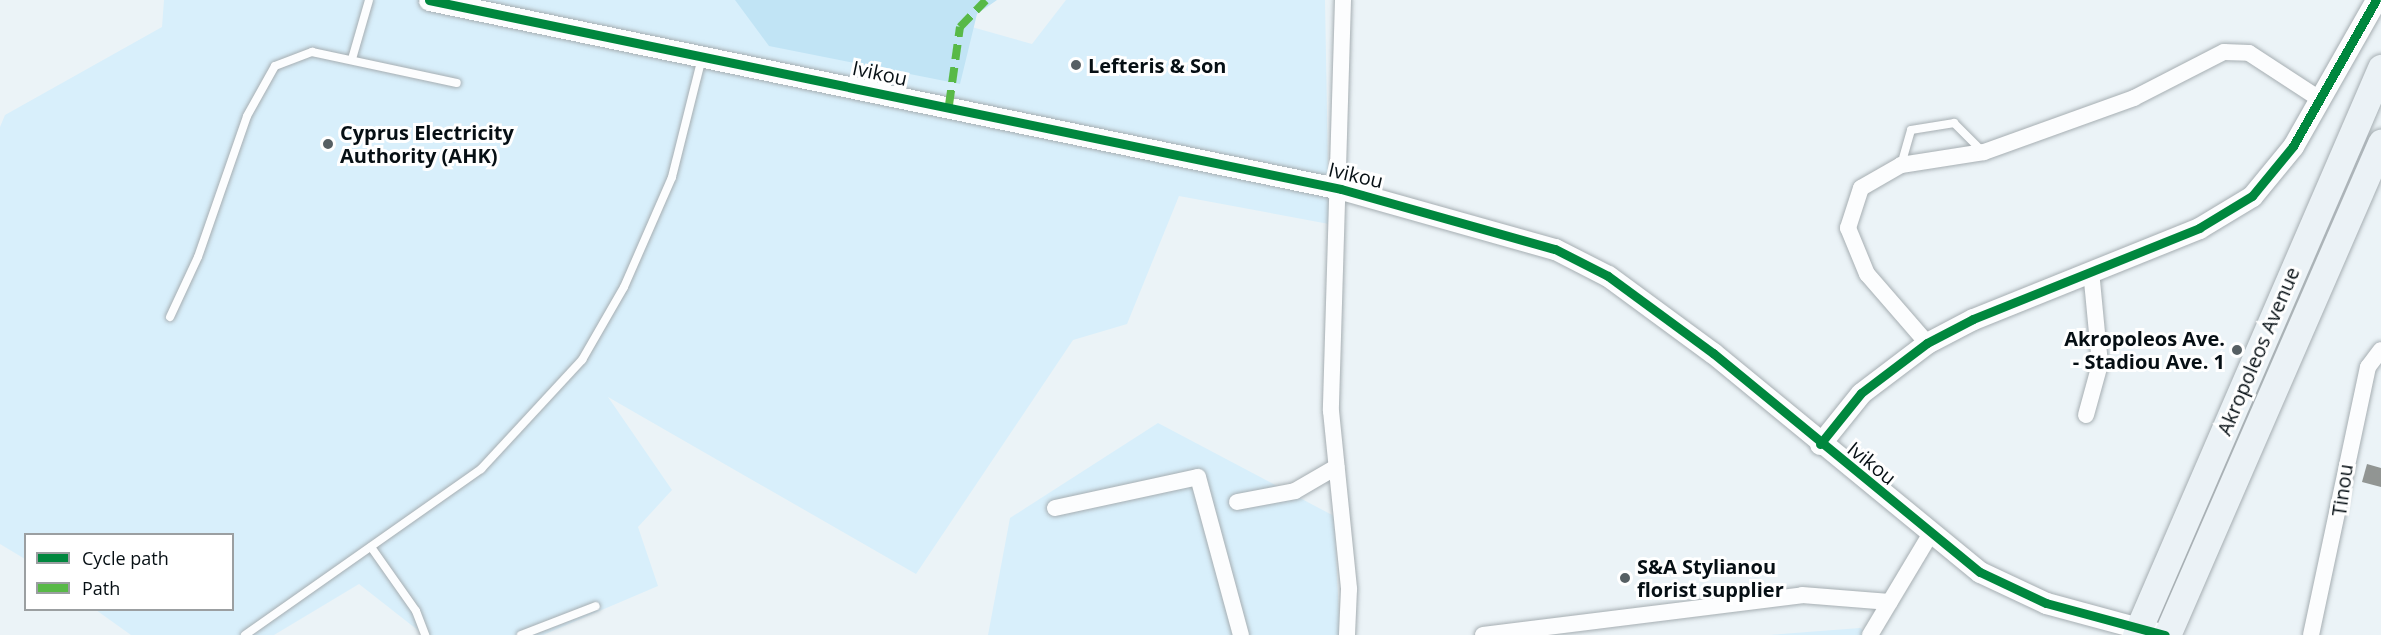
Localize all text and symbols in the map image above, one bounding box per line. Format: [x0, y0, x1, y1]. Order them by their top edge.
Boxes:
place label: Lefteris & Son [1088, 53, 1226, 77]
street label: Ivikou [850, 55, 910, 91]
marker: Lefteris & Son [1069, 58, 1083, 72]
place label: Cyprus Electricity Authority (AHK) [340, 120, 514, 167]
marker: Cyprus Electricity Authority (AHK) [321, 137, 335, 151]
street label: Ivikou [1326, 157, 1386, 193]
street label: Akropoleos Avenue [2212, 263, 2304, 439]
place label: Akropoleos Ave. - Stadiou Ave. 1 [2064, 326, 2225, 373]
marker: Akropoleos Ave. - Stadiou Ave. 1 [2230, 343, 2244, 357]
street label: Ivikou [1843, 436, 1901, 490]
street label: Tinou [2326, 462, 2358, 518]
legend [24, 533, 234, 611]
text: Cycle path [82, 546, 169, 570]
place label: S&A Stylianou florist supplier [1637, 554, 1784, 601]
marker: S&A Stylianou florist supplier [1618, 571, 1632, 585]
text: Path [82, 576, 120, 600]

